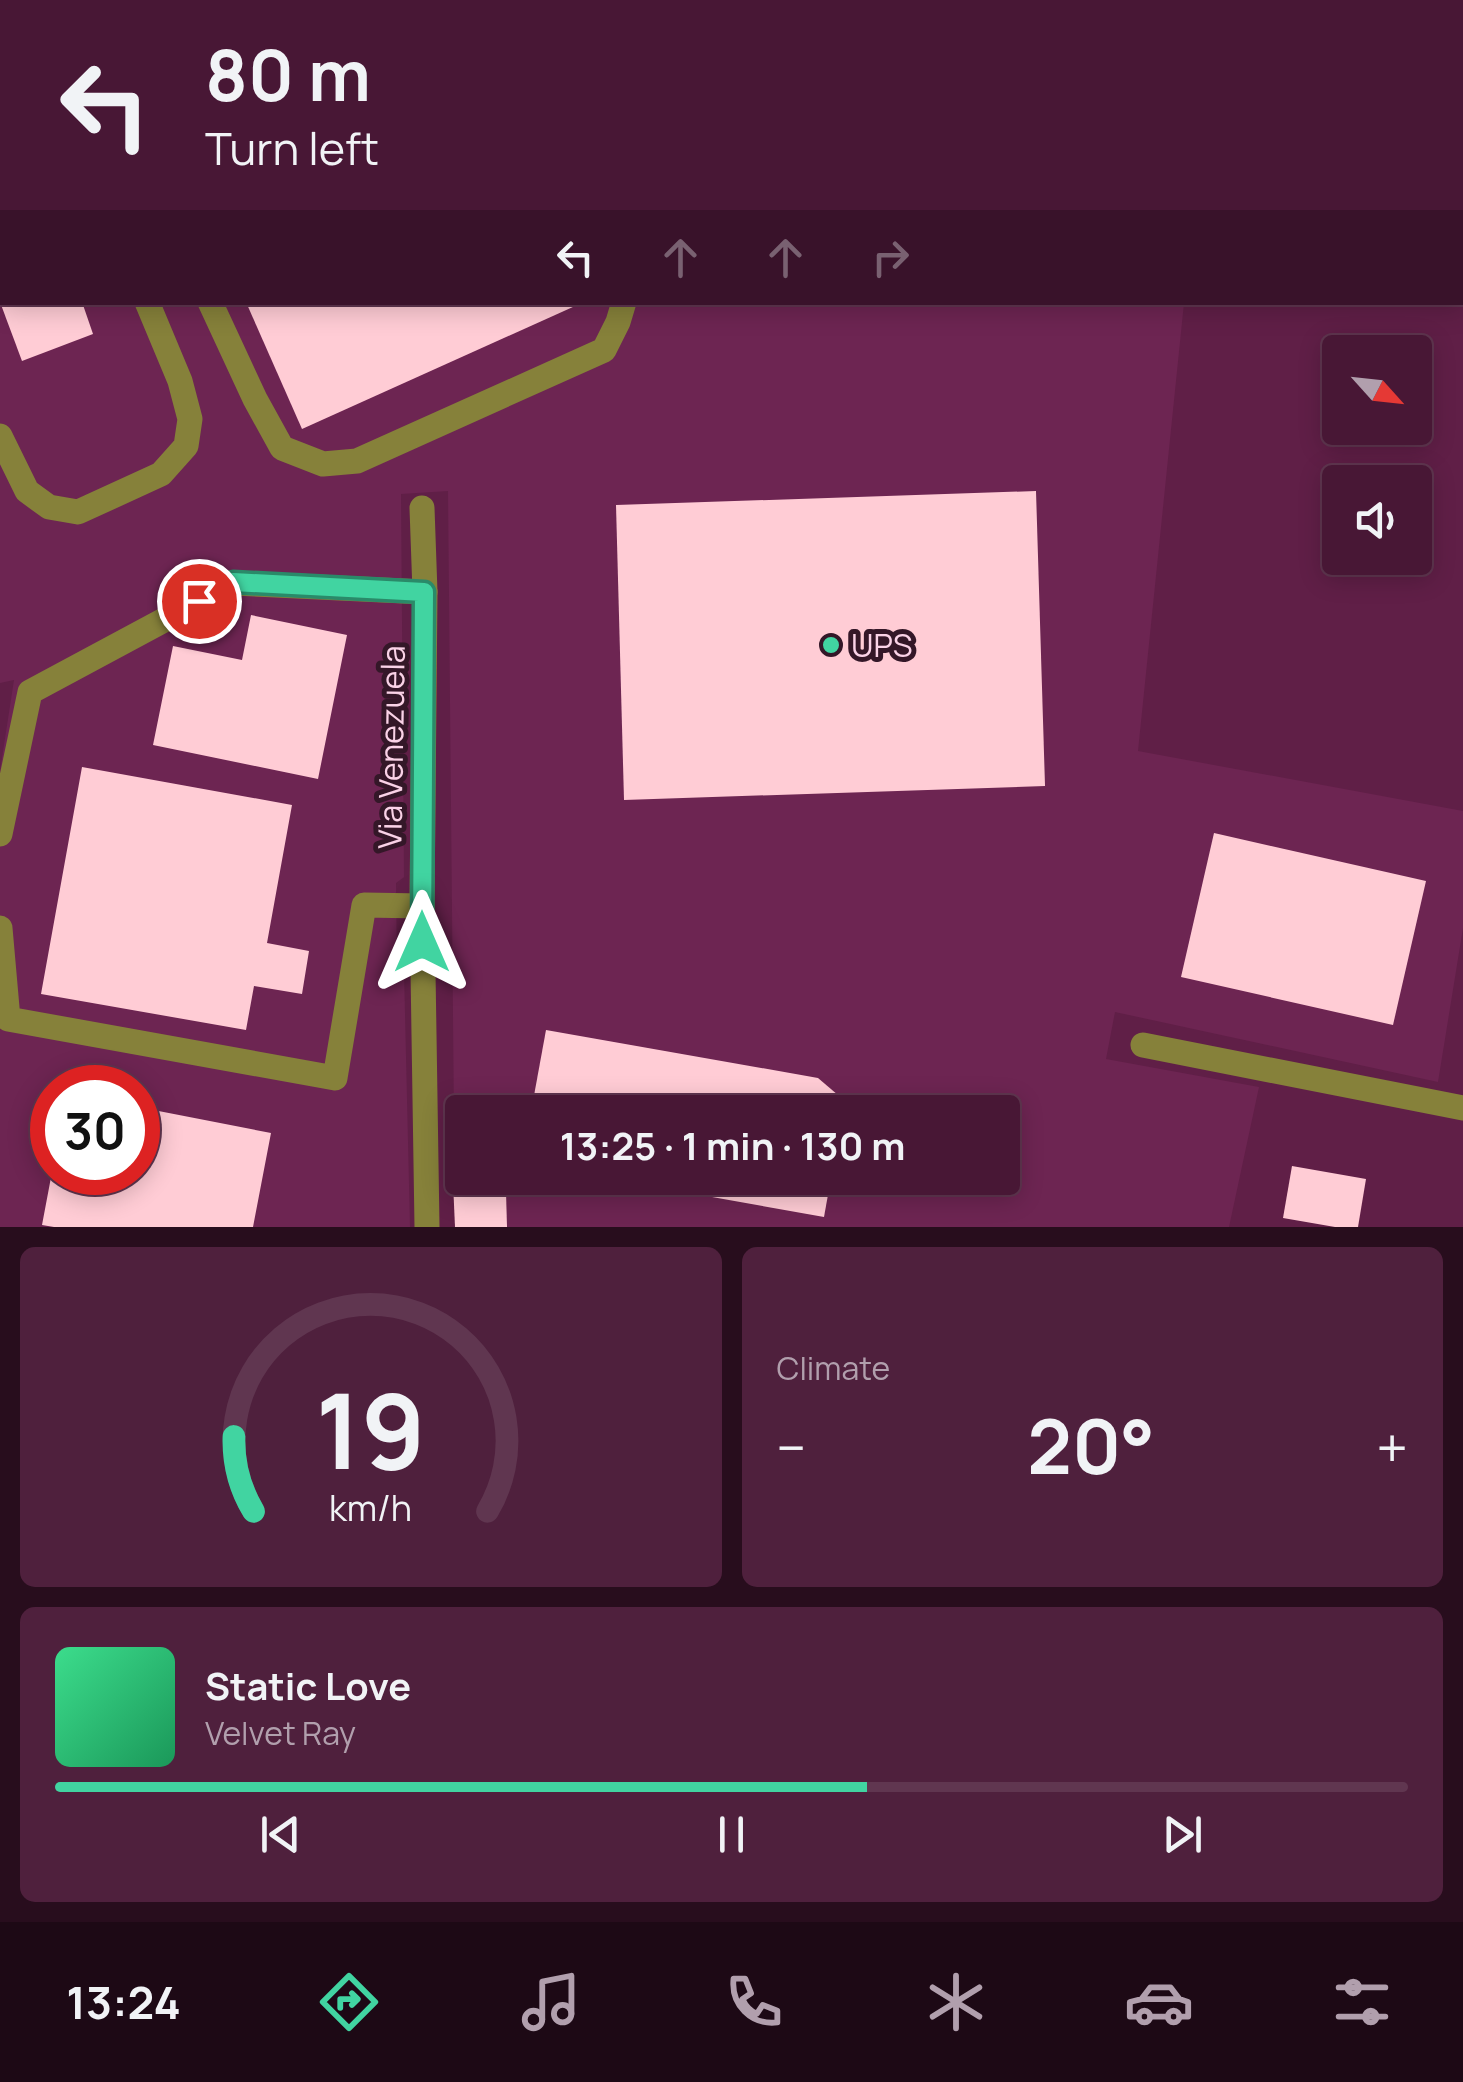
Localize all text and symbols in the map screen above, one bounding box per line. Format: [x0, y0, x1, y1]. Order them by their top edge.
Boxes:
text: 80 m [205, 26, 371, 122]
icon: left [40, 40, 170, 170]
text: Turn left [205, 117, 379, 179]
icon: left [548, 230, 603, 285]
icon: ahead [653, 230, 708, 285]
icon: ahead [758, 230, 813, 285]
icon: right [863, 230, 918, 285]
north arrow [1322, 335, 1432, 445]
map controls [1322, 335, 1432, 575]
button: sound [1322, 465, 1432, 575]
pin [157, 559, 242, 644]
icon: arrive [172, 574, 227, 629]
place label: UPS [851, 623, 913, 667]
marker: UPS [820, 634, 842, 656]
street label: Via Venezuela [367, 645, 415, 849]
position arrow [370, 890, 474, 994]
speed limit sign: 30 [30, 1065, 160, 1195]
text: 13:25 · 1 min · 130 m [560, 1119, 905, 1171]
text: Climate [777, 1346, 890, 1390]
text: 19 [316, 1358, 426, 1500]
text: 20° [1027, 1394, 1155, 1497]
text: − [777, 1409, 806, 1485]
text: + [1376, 1409, 1408, 1485]
text: km/h [329, 1483, 412, 1532]
text: Static Love [205, 1659, 411, 1711]
text: Velvet Ray [205, 1711, 356, 1755]
icon: previous [253, 1807, 308, 1862]
icon: pause [704, 1807, 759, 1862]
icon: next [1155, 1807, 1210, 1862]
icon: directions [314, 1967, 384, 2037]
icon: music [516, 1967, 586, 2037]
icon: phone [719, 1967, 789, 2037]
icon: climate [921, 1967, 991, 2037]
icon: car [1124, 1967, 1194, 2037]
icon: filters [1327, 1967, 1397, 2037]
text: 13:24 [66, 1971, 181, 2033]

